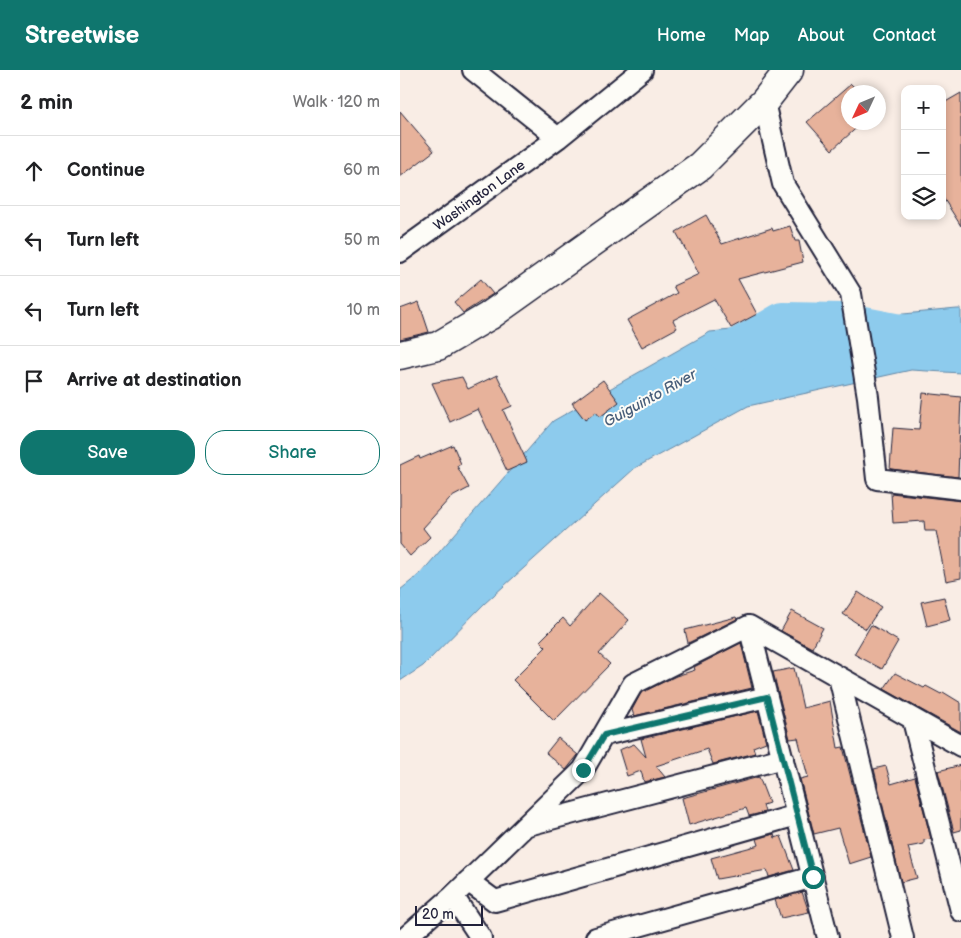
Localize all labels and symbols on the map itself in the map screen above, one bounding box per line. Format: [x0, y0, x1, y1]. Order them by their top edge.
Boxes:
north arrow [841, 85, 886, 130]
street label: Washington Lane [430, 156, 528, 234]
water label: Guiguinto River [601, 364, 701, 432]
route end [572, 759, 595, 782]
route start [802, 866, 825, 889]
scale bar [415, 903, 482, 926]

